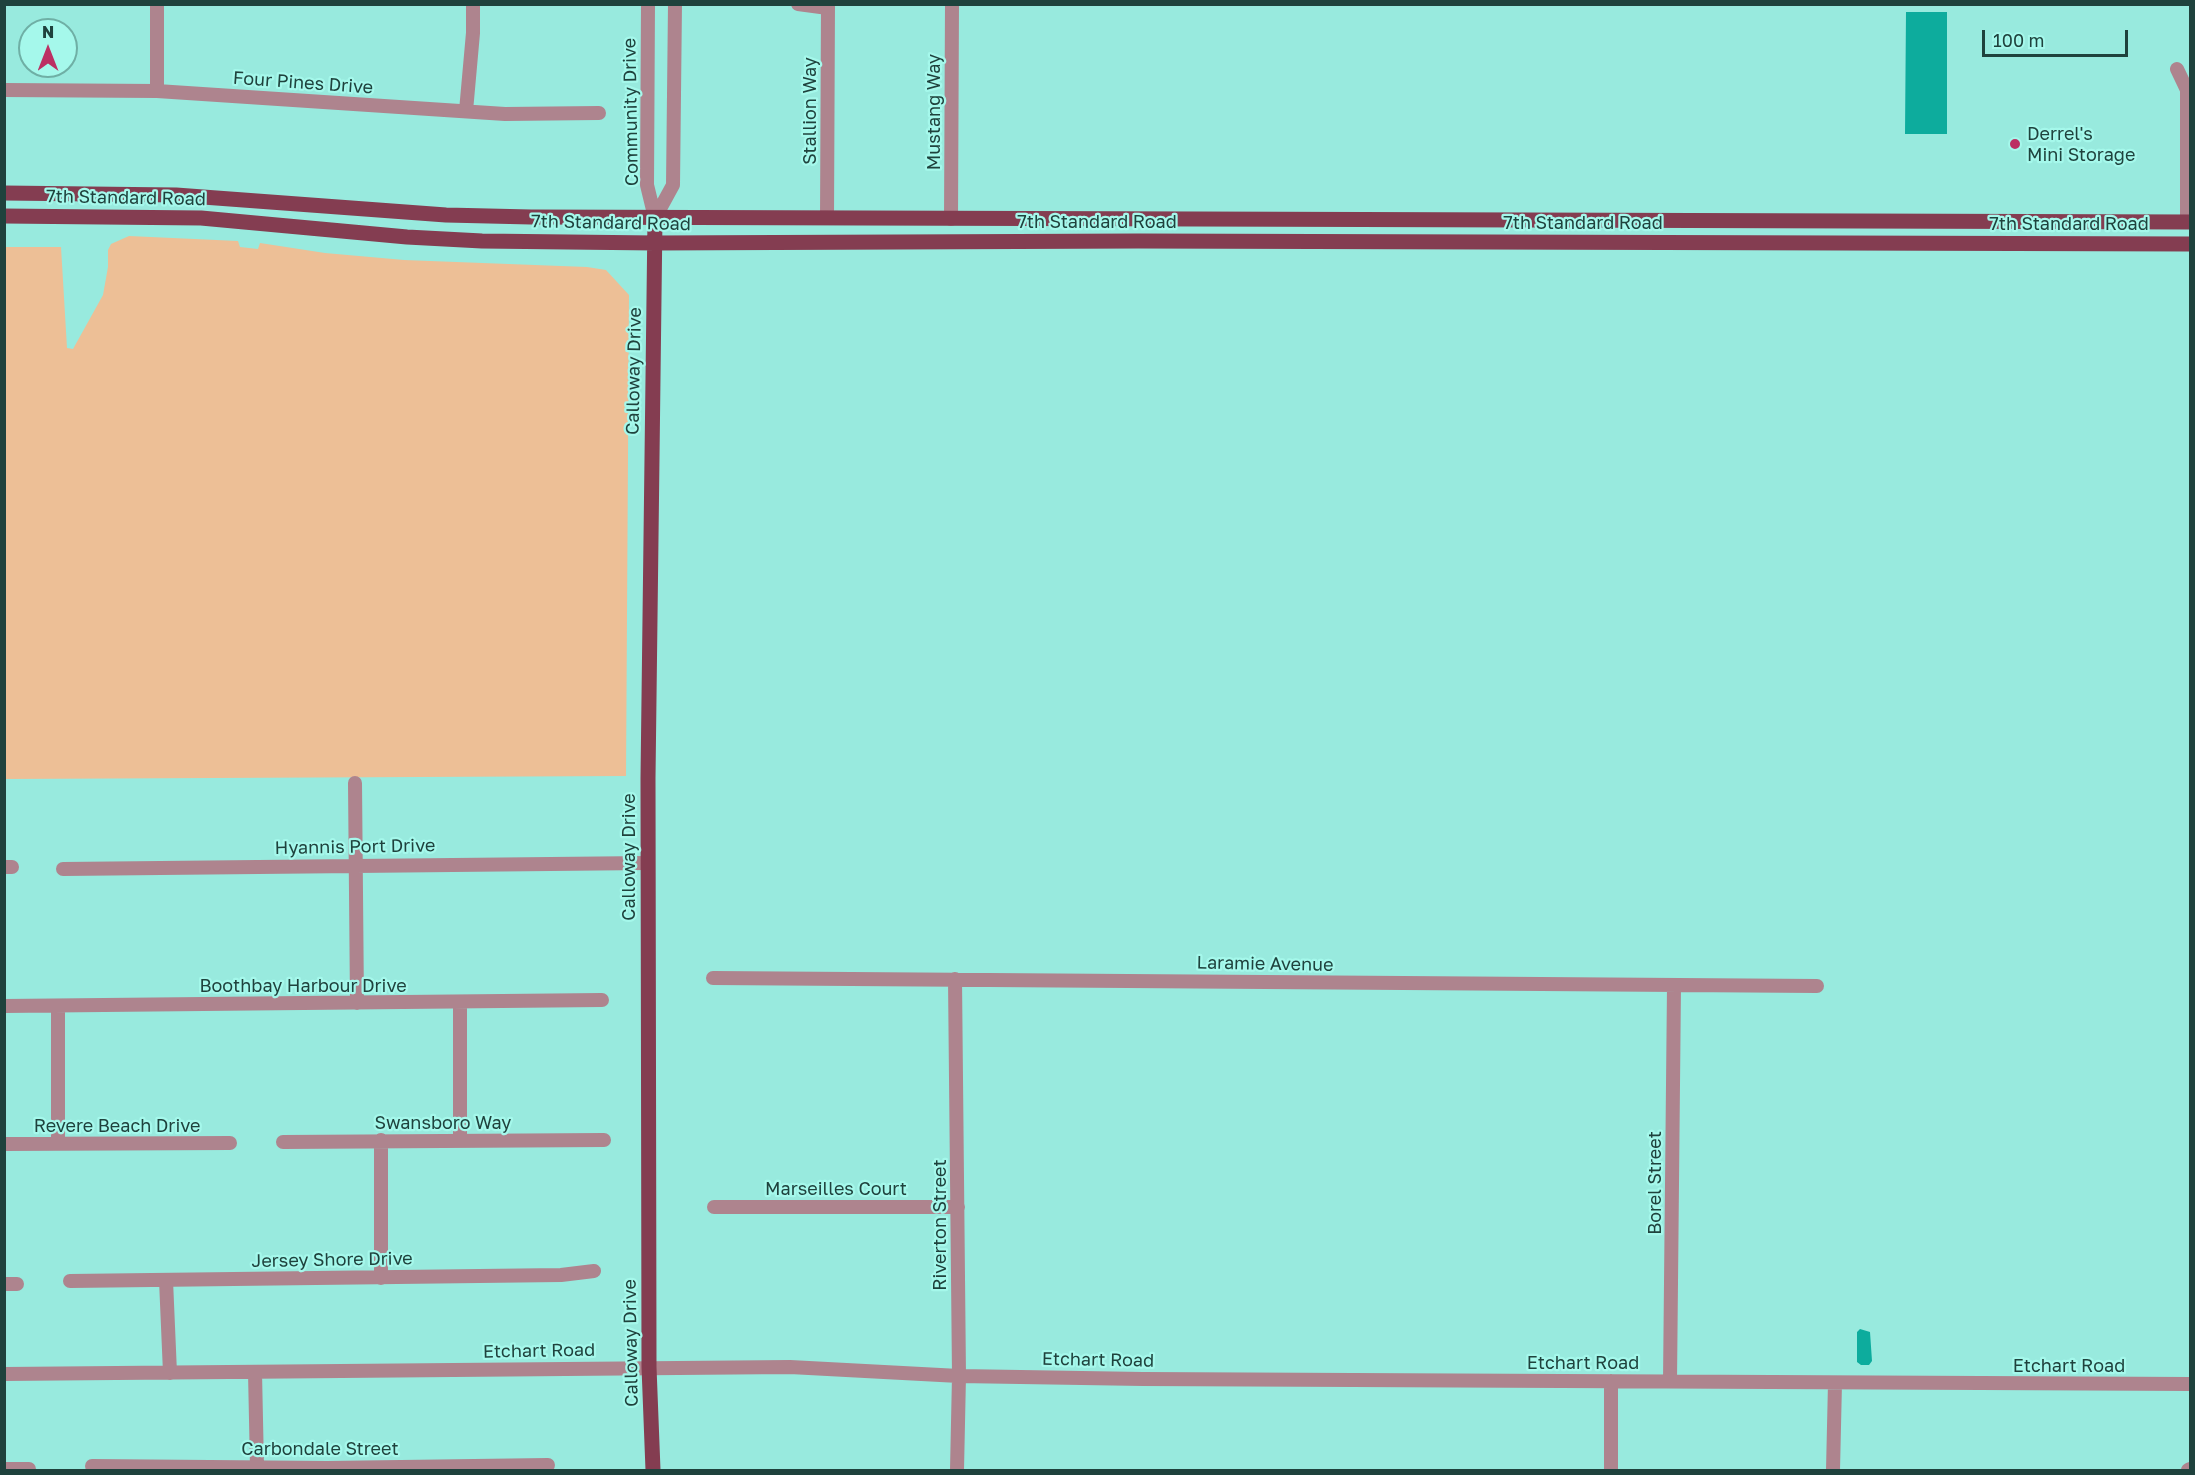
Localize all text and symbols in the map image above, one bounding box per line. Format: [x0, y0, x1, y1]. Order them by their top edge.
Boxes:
north arrow [18, 18, 78, 78]
scale bar [1985, 18, 2130, 56]
text: N [42, 22, 54, 42]
text: 100 m [1993, 29, 2044, 51]
street label: Community Drive [619, 38, 643, 186]
street label: Mustang Way [923, 54, 945, 170]
street label: Stallion Way [799, 57, 821, 165]
street label: Four Pines Drive [232, 67, 374, 99]
place label: Derrel's Mini Storage [2027, 123, 2135, 166]
marker: Derrel's Mini Storage [2008, 137, 2022, 151]
street label: 7th Standard Road [46, 186, 206, 210]
street label: 7th Standard Road [531, 211, 691, 235]
street label: 7th Standard Road [1017, 211, 1177, 233]
street label: 7th Standard Road [1503, 212, 1663, 234]
street label: 7th Standard Road [1989, 213, 2149, 235]
street label: Calloway Drive [622, 307, 646, 435]
street label: Calloway Drive [618, 793, 640, 921]
street label: Hyannis Port Drive [275, 835, 435, 859]
street label: Laramie Avenue [1196, 952, 1334, 976]
street label: Boothbay Harbour Drive [199, 975, 407, 997]
street label: Swansboro Way [375, 1112, 511, 1134]
street label: Revere Beach Drive [34, 1115, 200, 1137]
street label: Borel Street [1644, 1131, 1666, 1235]
street label: Riverton Street [929, 1159, 951, 1291]
street label: Marseilles Court [765, 1178, 907, 1200]
street label: Jersey Shore Drive [251, 1248, 413, 1272]
street label: Calloway Drive [619, 1279, 643, 1407]
street label: Etchart Road [483, 1339, 595, 1363]
street label: Etchart Road [1042, 1348, 1154, 1372]
street label: Etchart Road [1527, 1352, 1639, 1374]
street label: Etchart Road [2013, 1355, 2125, 1377]
street label: Carbondale Street [241, 1438, 399, 1460]

